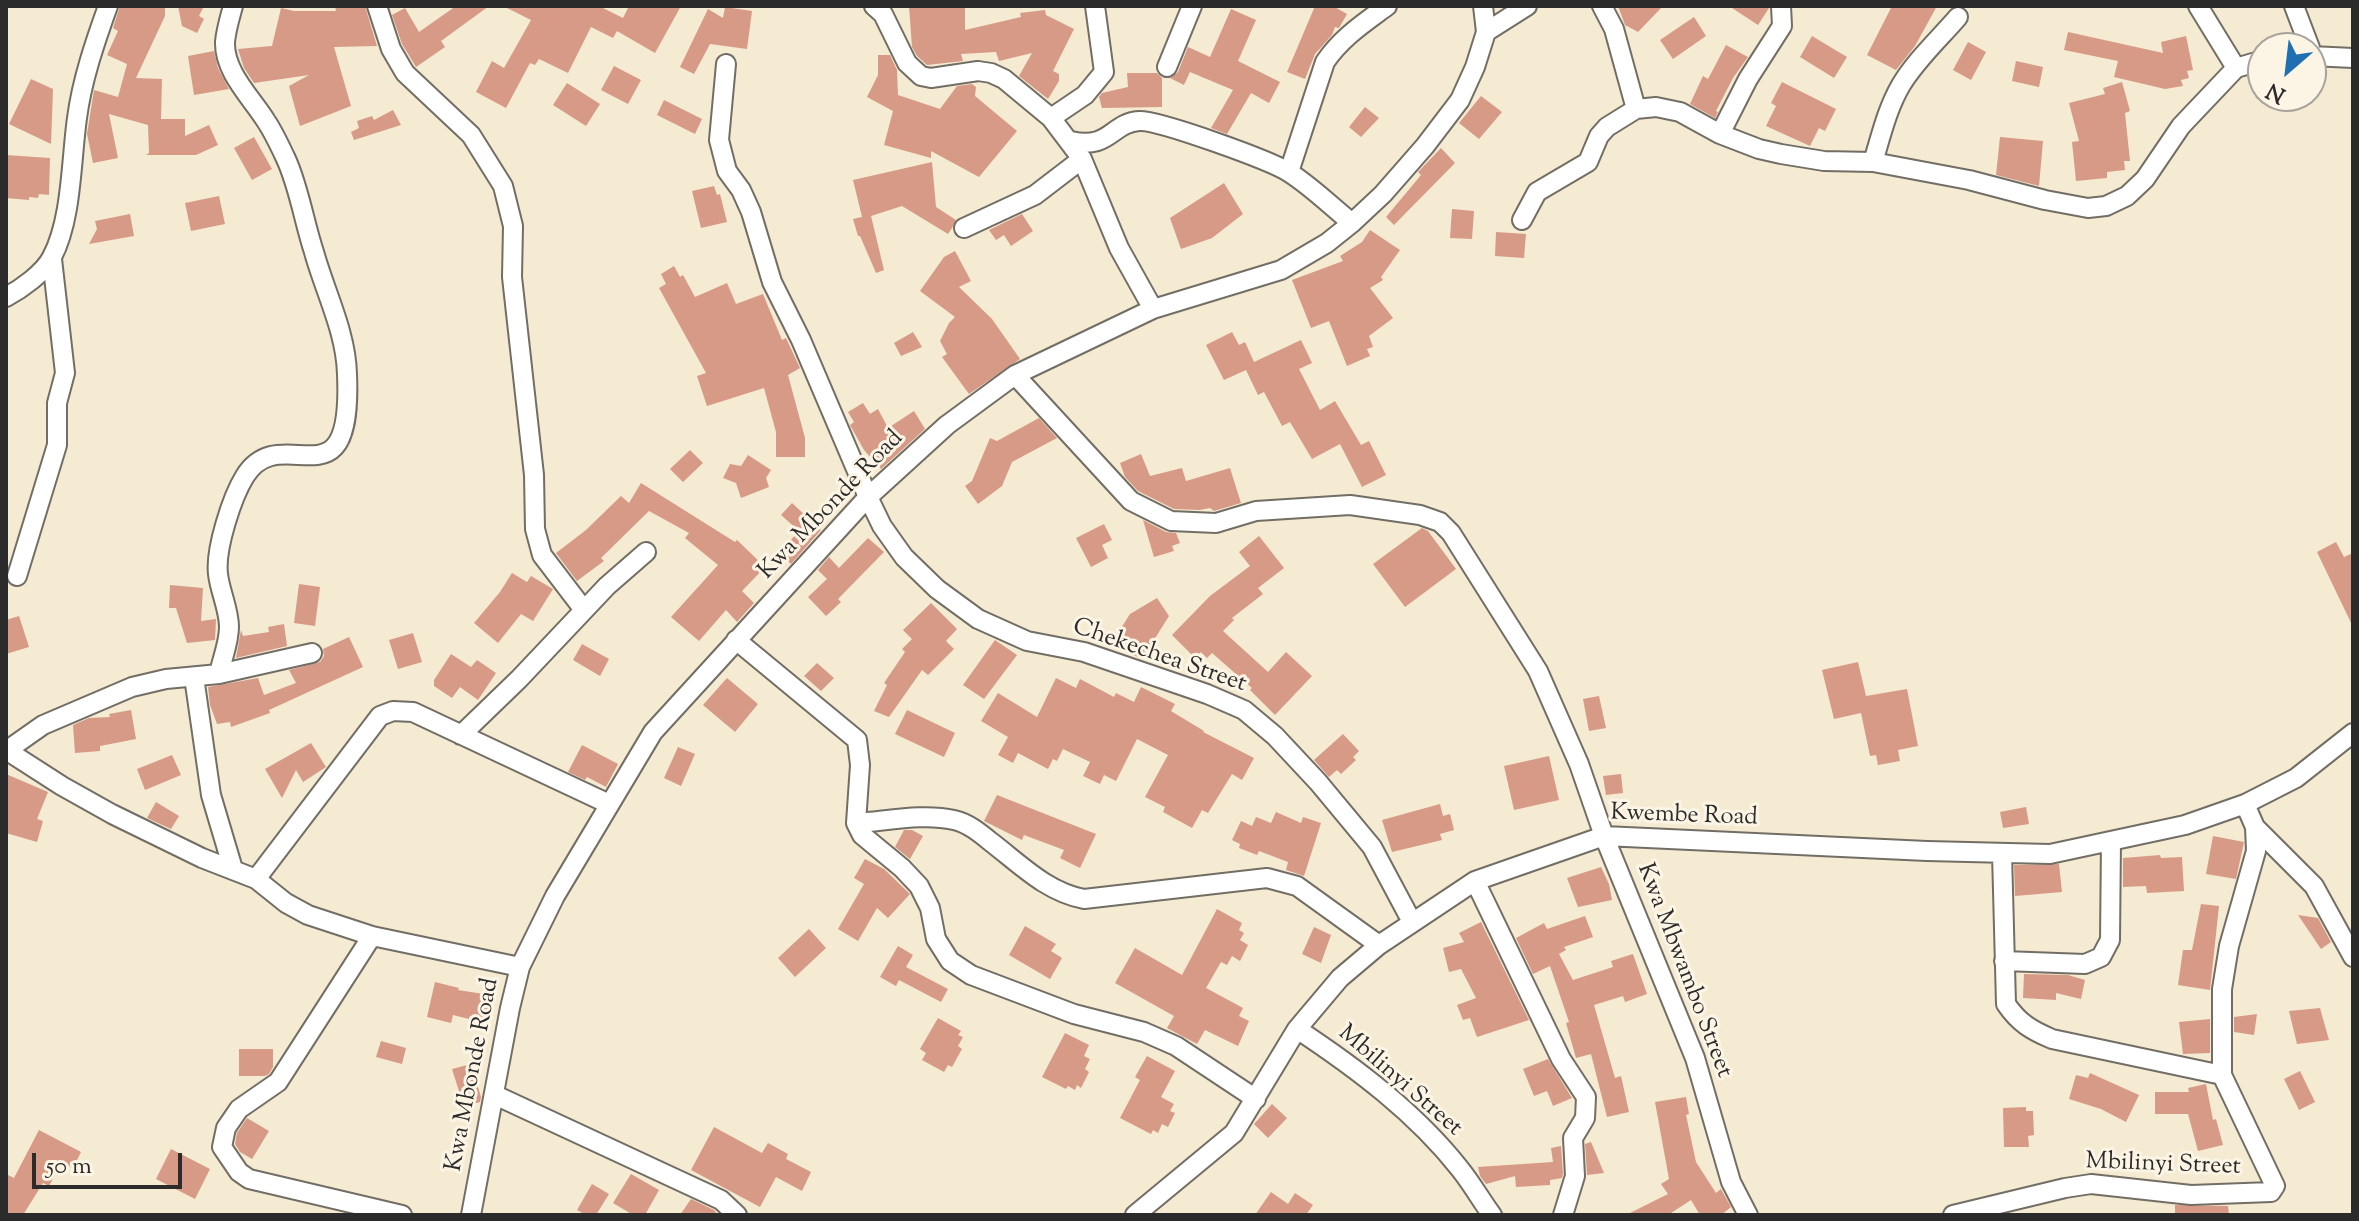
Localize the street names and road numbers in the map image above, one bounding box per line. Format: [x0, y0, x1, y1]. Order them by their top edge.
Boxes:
street label: Kwa Mbonde Road [753, 425, 911, 587]
street label: Chekechea Street [1068, 614, 1250, 700]
street label: Kwembe Road [1610, 800, 1758, 834]
street label: Kwa Mbwambo Street [1629, 860, 1737, 1082]
street label: Kwa Mbonde Road [441, 976, 507, 1174]
street label: Mbilinyi Street [1331, 1020, 1467, 1144]
street label: Mbilinyi Street [2085, 1149, 2241, 1183]

